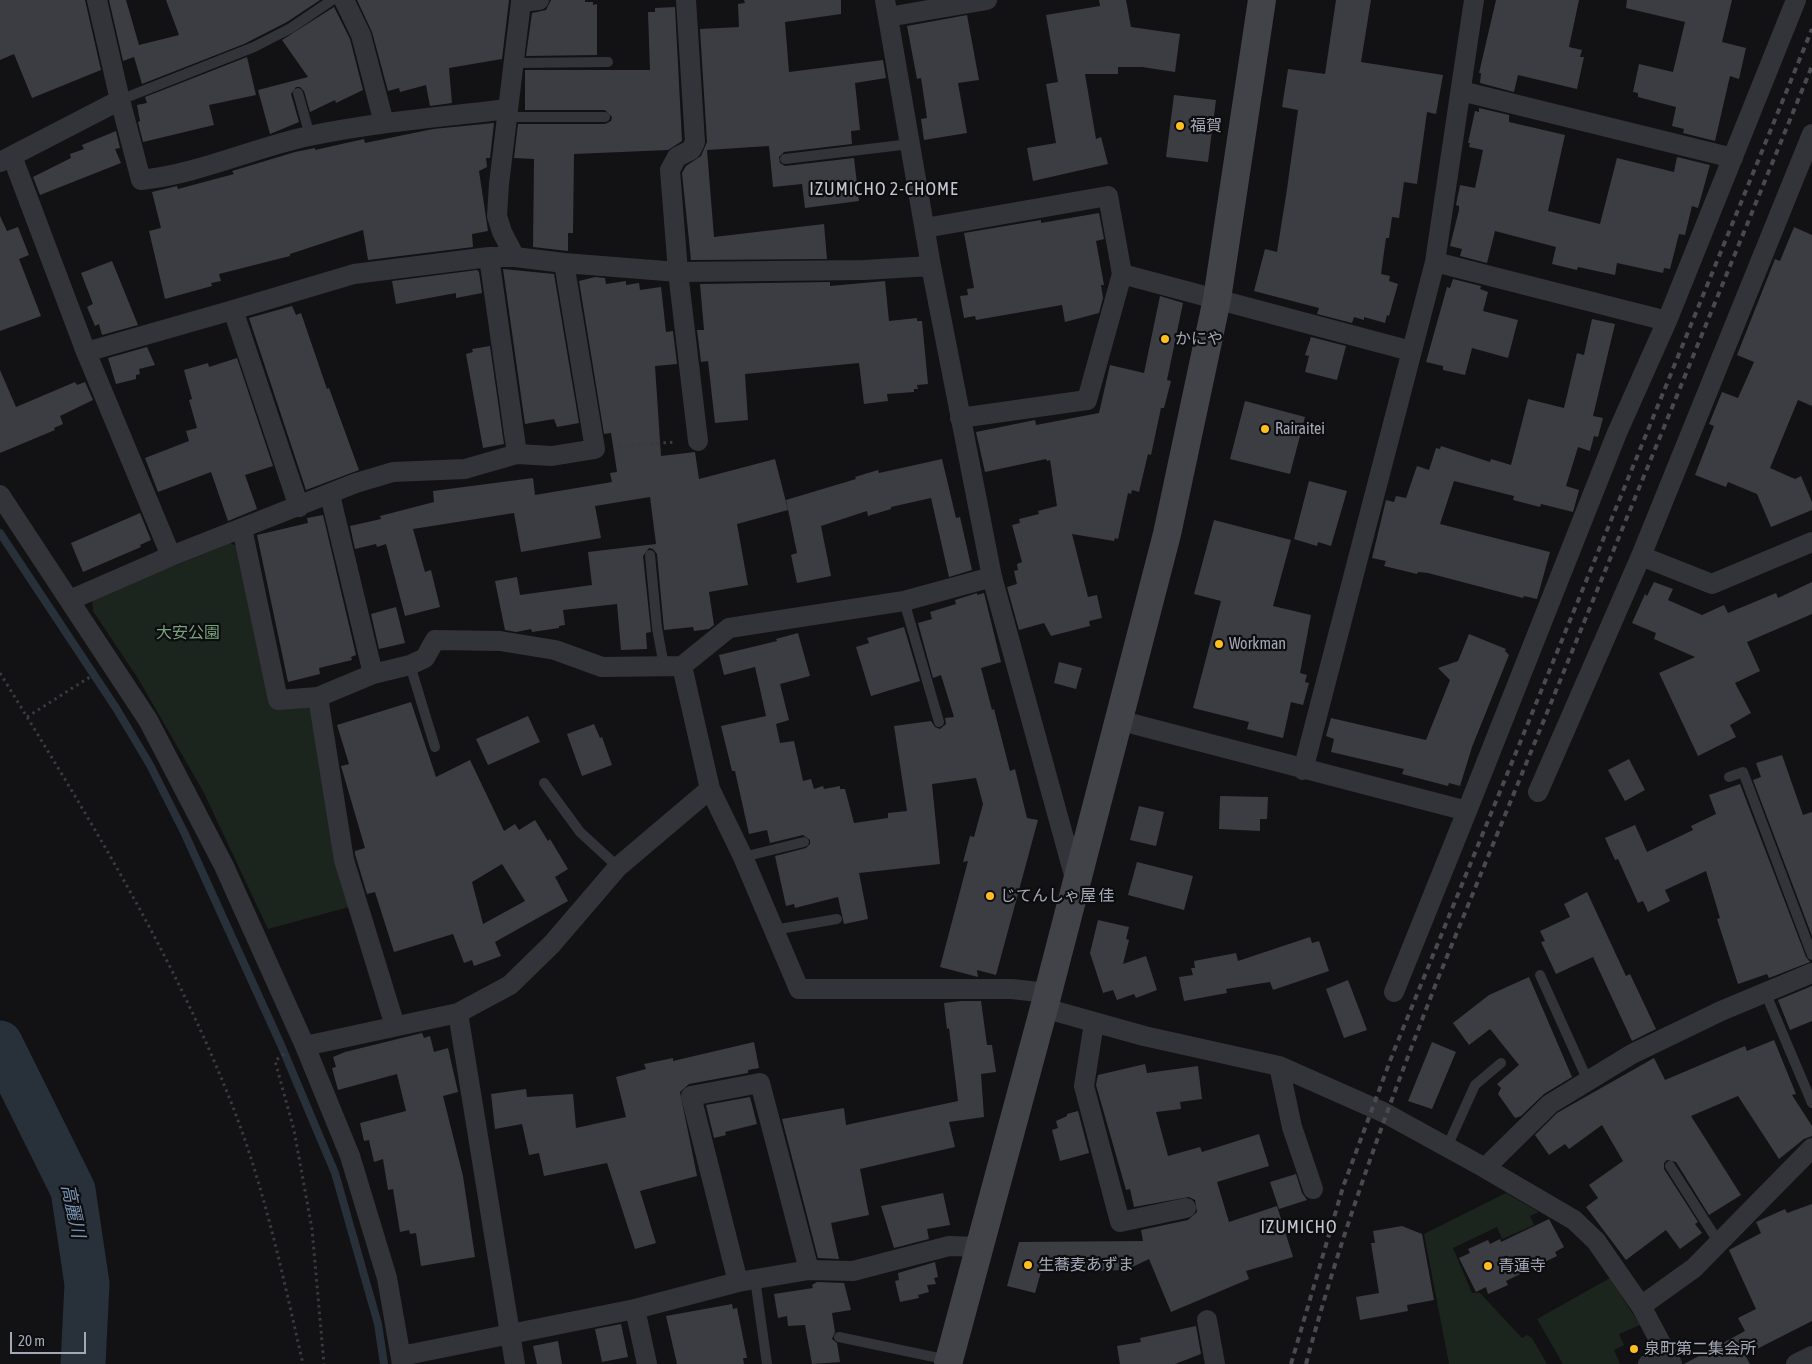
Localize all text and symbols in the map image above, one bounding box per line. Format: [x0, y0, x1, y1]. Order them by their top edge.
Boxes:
place label: 福賀 [1190, 116, 1222, 136]
marker: 福賀 [1174, 120, 1186, 132]
district label: IZUMICHO 2-CHOME [807, 178, 961, 200]
place label: かにや [1175, 329, 1223, 349]
marker: かにや [1159, 333, 1171, 345]
place label: Rairaitei [1275, 419, 1325, 439]
marker: Rairaitei [1259, 423, 1271, 435]
park label: 大安公園 [156, 623, 220, 643]
place label: Workman [1229, 634, 1286, 654]
marker: Workman [1213, 638, 1225, 650]
place label: じてんしゃ屋 佳 [1000, 886, 1114, 906]
marker: じてんしゃ屋 佳 [984, 890, 996, 902]
water label: 高麗川 [57, 1182, 89, 1240]
district label: IZUMICHO [1259, 1216, 1339, 1238]
place label: 生蕎麦あずま [1038, 1255, 1134, 1275]
place label: 青蓮寺 [1498, 1256, 1546, 1276]
marker: 生蕎麦あずま [1022, 1259, 1034, 1271]
marker: 青蓮寺 [1482, 1260, 1494, 1272]
scale bar [12, 1322, 89, 1354]
text: 20 m [18, 1332, 45, 1349]
place label: 泉町第二集会所 [1644, 1339, 1756, 1359]
marker: 泉町第二集会所 [1628, 1343, 1640, 1355]

